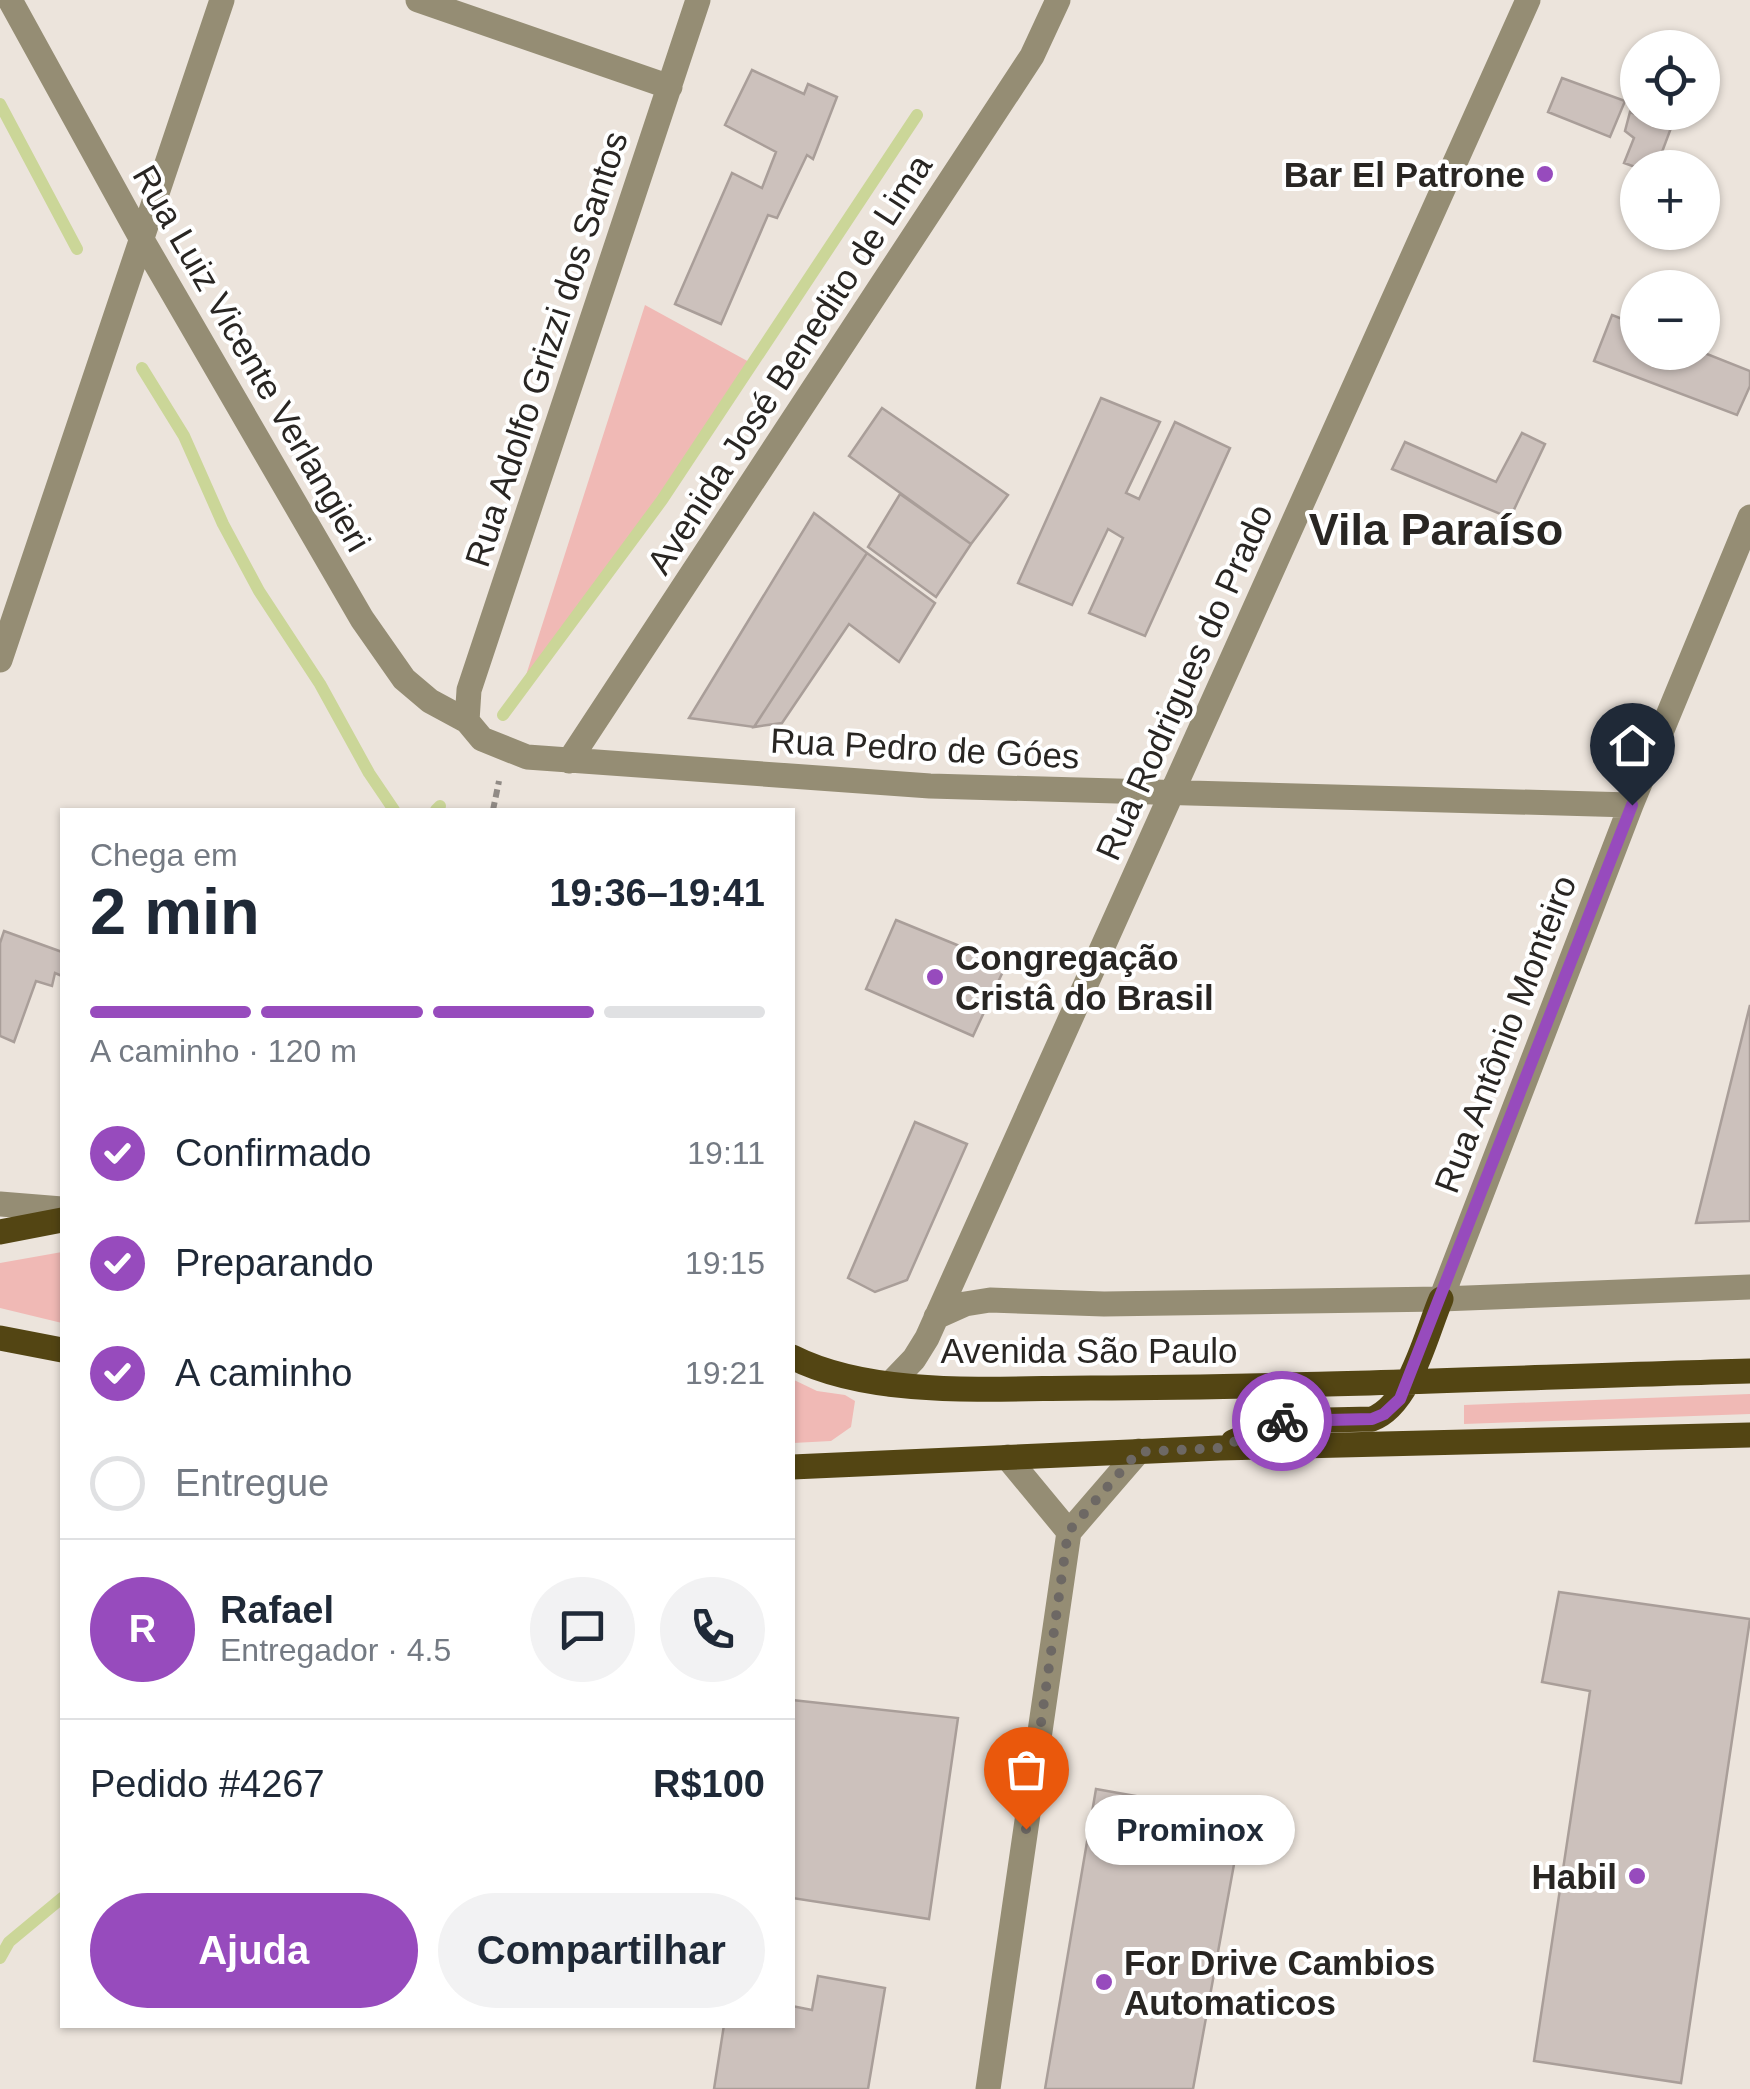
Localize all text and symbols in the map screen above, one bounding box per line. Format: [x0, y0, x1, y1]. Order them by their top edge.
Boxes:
map controls [1620, 30, 1720, 370]
button: locate [1620, 30, 1720, 130]
street label: Rua Adolfo Grizzi dos Santos [457, 126, 635, 572]
street label: Avenida José Benedito de Lima [639, 147, 940, 581]
button: + [1620, 150, 1720, 250]
place label: Bar El Patrone [1284, 155, 1525, 194]
street label: Rua Luiz Vicente Verlangieri [125, 158, 379, 558]
marker: Bar El Patrone [1534, 163, 1556, 185]
button: − [1620, 270, 1720, 370]
street label: Rua Rodrigues do Prado [1088, 498, 1280, 866]
district label: Vila Paraíso [1309, 504, 1563, 555]
pin [1590, 703, 1675, 806]
icon: home [1605, 718, 1660, 773]
street label: Rua Pedro de Góes [770, 720, 1080, 776]
text: Chega em [90, 837, 238, 873]
street label: Rua Antônio Monteiro [1426, 870, 1584, 1198]
text: 19:36–19:41 [549, 872, 765, 914]
text: 2 min [90, 875, 260, 948]
place label: Congregação Cristâ do Brasil [955, 938, 1214, 1017]
marker: Congregação Cristâ do Brasil [924, 966, 946, 988]
text: A caminho · 120 m [90, 1033, 357, 1069]
icon: check [90, 1126, 145, 1181]
text: Confirmado [175, 1132, 371, 1174]
text: 19:11 [687, 1135, 765, 1171]
icon: check [90, 1236, 145, 1291]
text: Preparando [175, 1242, 374, 1284]
text: 19:15 [685, 1245, 765, 1281]
street label: Avenida São Paulo [940, 1331, 1238, 1370]
icon: check [90, 1346, 145, 1401]
text: A caminho [175, 1352, 352, 1394]
text: 19:21 [685, 1355, 765, 1391]
courier [1232, 1371, 1332, 1471]
icon: bike [1255, 1394, 1310, 1449]
text: Entregue [175, 1462, 329, 1504]
button: chat [530, 1577, 635, 1682]
button: phone [660, 1577, 765, 1682]
text: Rafael [220, 1589, 334, 1631]
text: R [129, 1608, 156, 1650]
text: Entregador · 4.5 [220, 1632, 451, 1668]
pin [984, 1727, 1069, 1830]
icon: bag [999, 1742, 1054, 1797]
text: Pedido #4267 [90, 1763, 325, 1805]
text: R$100 [653, 1763, 765, 1805]
callout: Prominox [1086, 1794, 1296, 1864]
text: Prominox [1116, 1812, 1264, 1848]
place label: Habil [1531, 1857, 1617, 1896]
marker: Habil [1626, 1865, 1648, 1887]
button: Ajuda [90, 1893, 418, 2008]
button: Compartilhar [438, 1893, 765, 2008]
place label: For Drive Cambios Automaticos [1124, 1943, 1435, 2022]
marker: For Drive Cambios Automaticos [1093, 1971, 1115, 1993]

